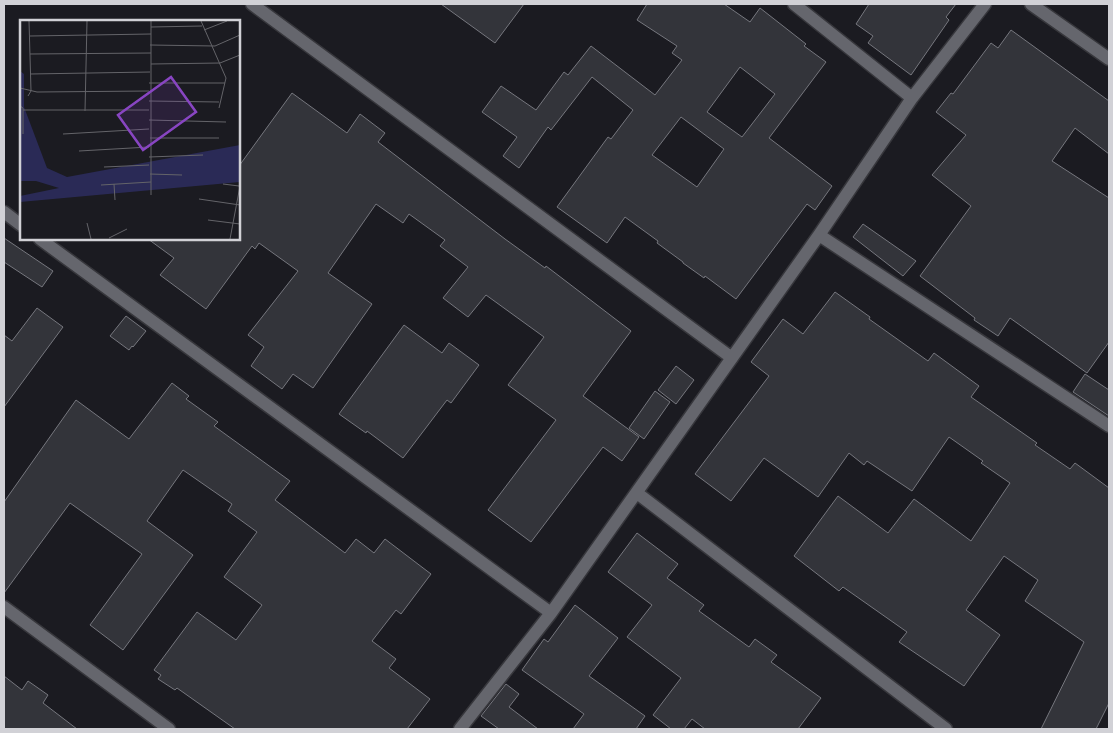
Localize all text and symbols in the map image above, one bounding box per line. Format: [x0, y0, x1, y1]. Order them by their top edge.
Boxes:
inset map [20, 20, 240, 240]

